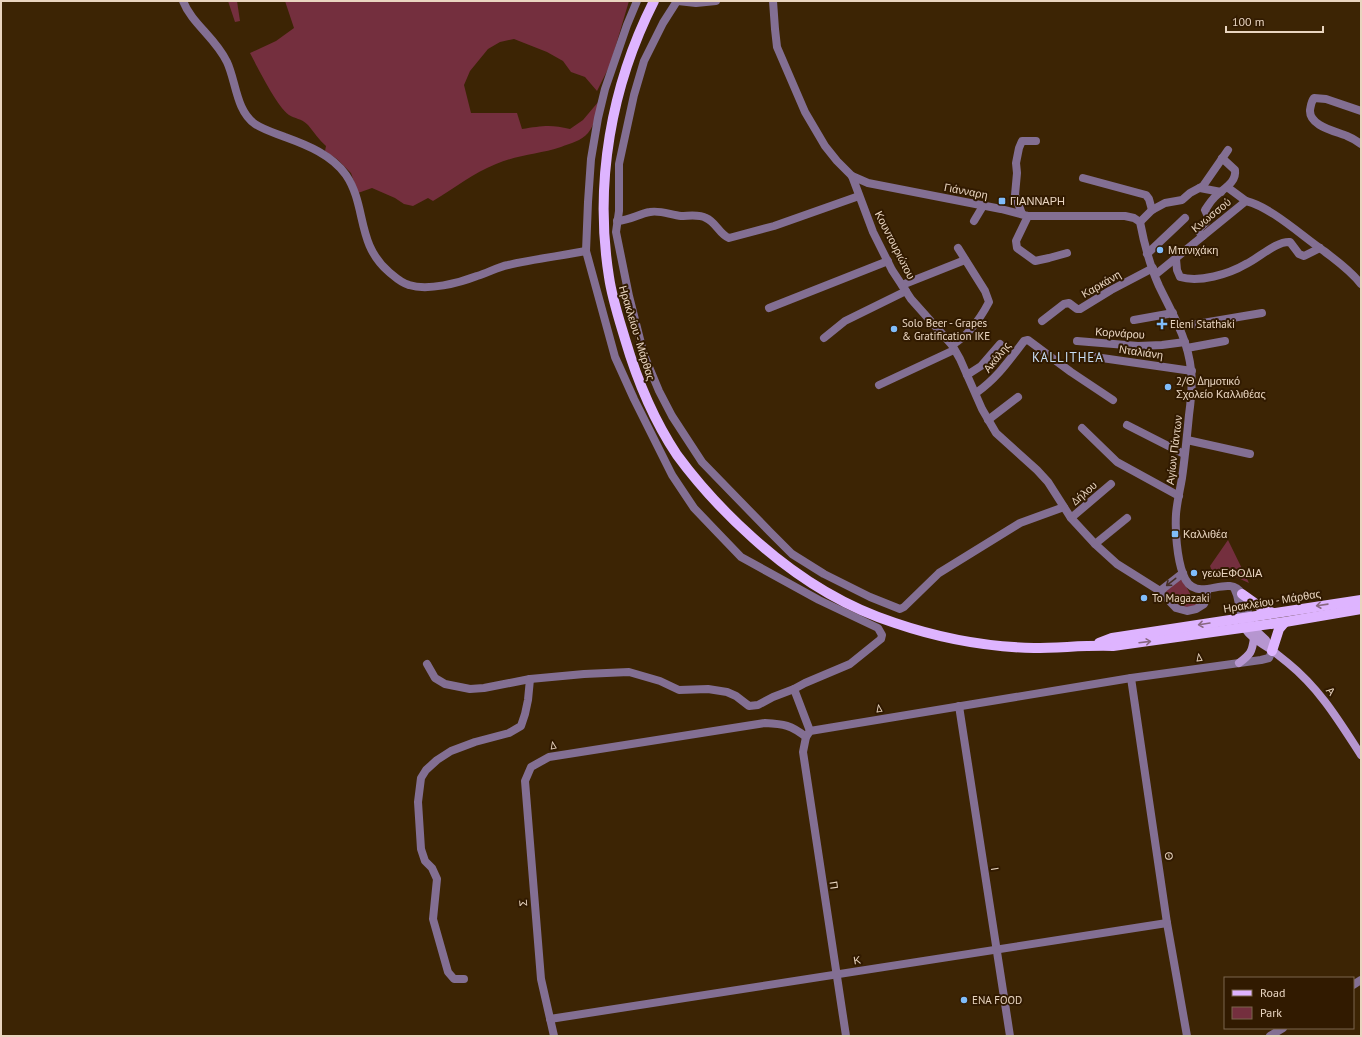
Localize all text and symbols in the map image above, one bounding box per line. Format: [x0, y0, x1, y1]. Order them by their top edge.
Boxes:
scale bar [1226, 8, 1323, 34]
text: 100 m [1232, 14, 1265, 29]
street label: Γιάνναρη [943, 180, 989, 202]
place label: ΓΙΑΝΝΑΡΗ [1010, 194, 1065, 208]
street label: Κνωσσού [1188, 195, 1234, 235]
marker: ΓΙΑΝΝΑΡΗ [997, 196, 1007, 206]
street label: Κουντουριώτου [872, 209, 918, 281]
place label: Μπινιχάκη [1168, 243, 1218, 257]
marker: Μπινιχάκη [1155, 245, 1165, 255]
street label: Καρκάνη [1079, 267, 1123, 301]
street label: Ηρακλείου - Μάρθας [616, 284, 658, 382]
place label: Solo Beer - Grapes & Gratification IKE [902, 316, 990, 343]
place label: Eleni Stathaki [1170, 317, 1235, 331]
marker: Eleni Stathaki [1157, 319, 1167, 329]
marker: Solo Beer - Grapes & Gratification IKE [889, 324, 899, 334]
street label: Κορνάρου [1095, 324, 1145, 342]
street label: Ακάλης [980, 339, 1014, 375]
street label: Νταλιάνη [1118, 342, 1164, 362]
district label: KALLITHEA [1032, 349, 1104, 366]
place label: 2/Θ Δημοτικό Σχολείο Καλλιθέας [1176, 374, 1266, 401]
marker: 2/Θ Δημοτικό Σχολείο Καλλιθέας [1163, 382, 1173, 392]
street label: Αγίων Πάντων [1163, 414, 1185, 486]
street label: Δήλου [1068, 478, 1100, 508]
place label: Καλλιθέα [1183, 527, 1228, 541]
marker: Καλλιθέα [1170, 529, 1180, 539]
place label: γεωΕΦΟΔΙΑ [1202, 566, 1263, 580]
marker: γεωΕΦΟΔΙΑ [1189, 568, 1199, 578]
one-way arrow [1166, 578, 1177, 586]
street label: Ηρακλείου - Μάρθας [1222, 586, 1322, 616]
place label: To Magazaki [1152, 591, 1210, 605]
marker: To Magazaki [1139, 593, 1149, 603]
one-way arrow [1316, 601, 1329, 609]
one-way arrow [1198, 620, 1211, 628]
one-way arrow [1138, 638, 1151, 646]
street label: Δ [1195, 650, 1204, 664]
street label: Α [1323, 684, 1339, 699]
street label: Δ [875, 700, 884, 715]
street label: Δ [549, 737, 558, 752]
street label: Θ [1161, 851, 1177, 862]
street label: Ι [988, 866, 1002, 872]
street label: Π [827, 880, 841, 890]
street label: Σ [516, 899, 530, 907]
street label: Κ [852, 952, 862, 967]
legend [1224, 977, 1354, 1029]
text: Road [1260, 985, 1285, 1000]
place label: ENA FOOD [972, 993, 1022, 1007]
marker: ENA FOOD [959, 995, 969, 1005]
text: Park [1260, 1005, 1282, 1020]

